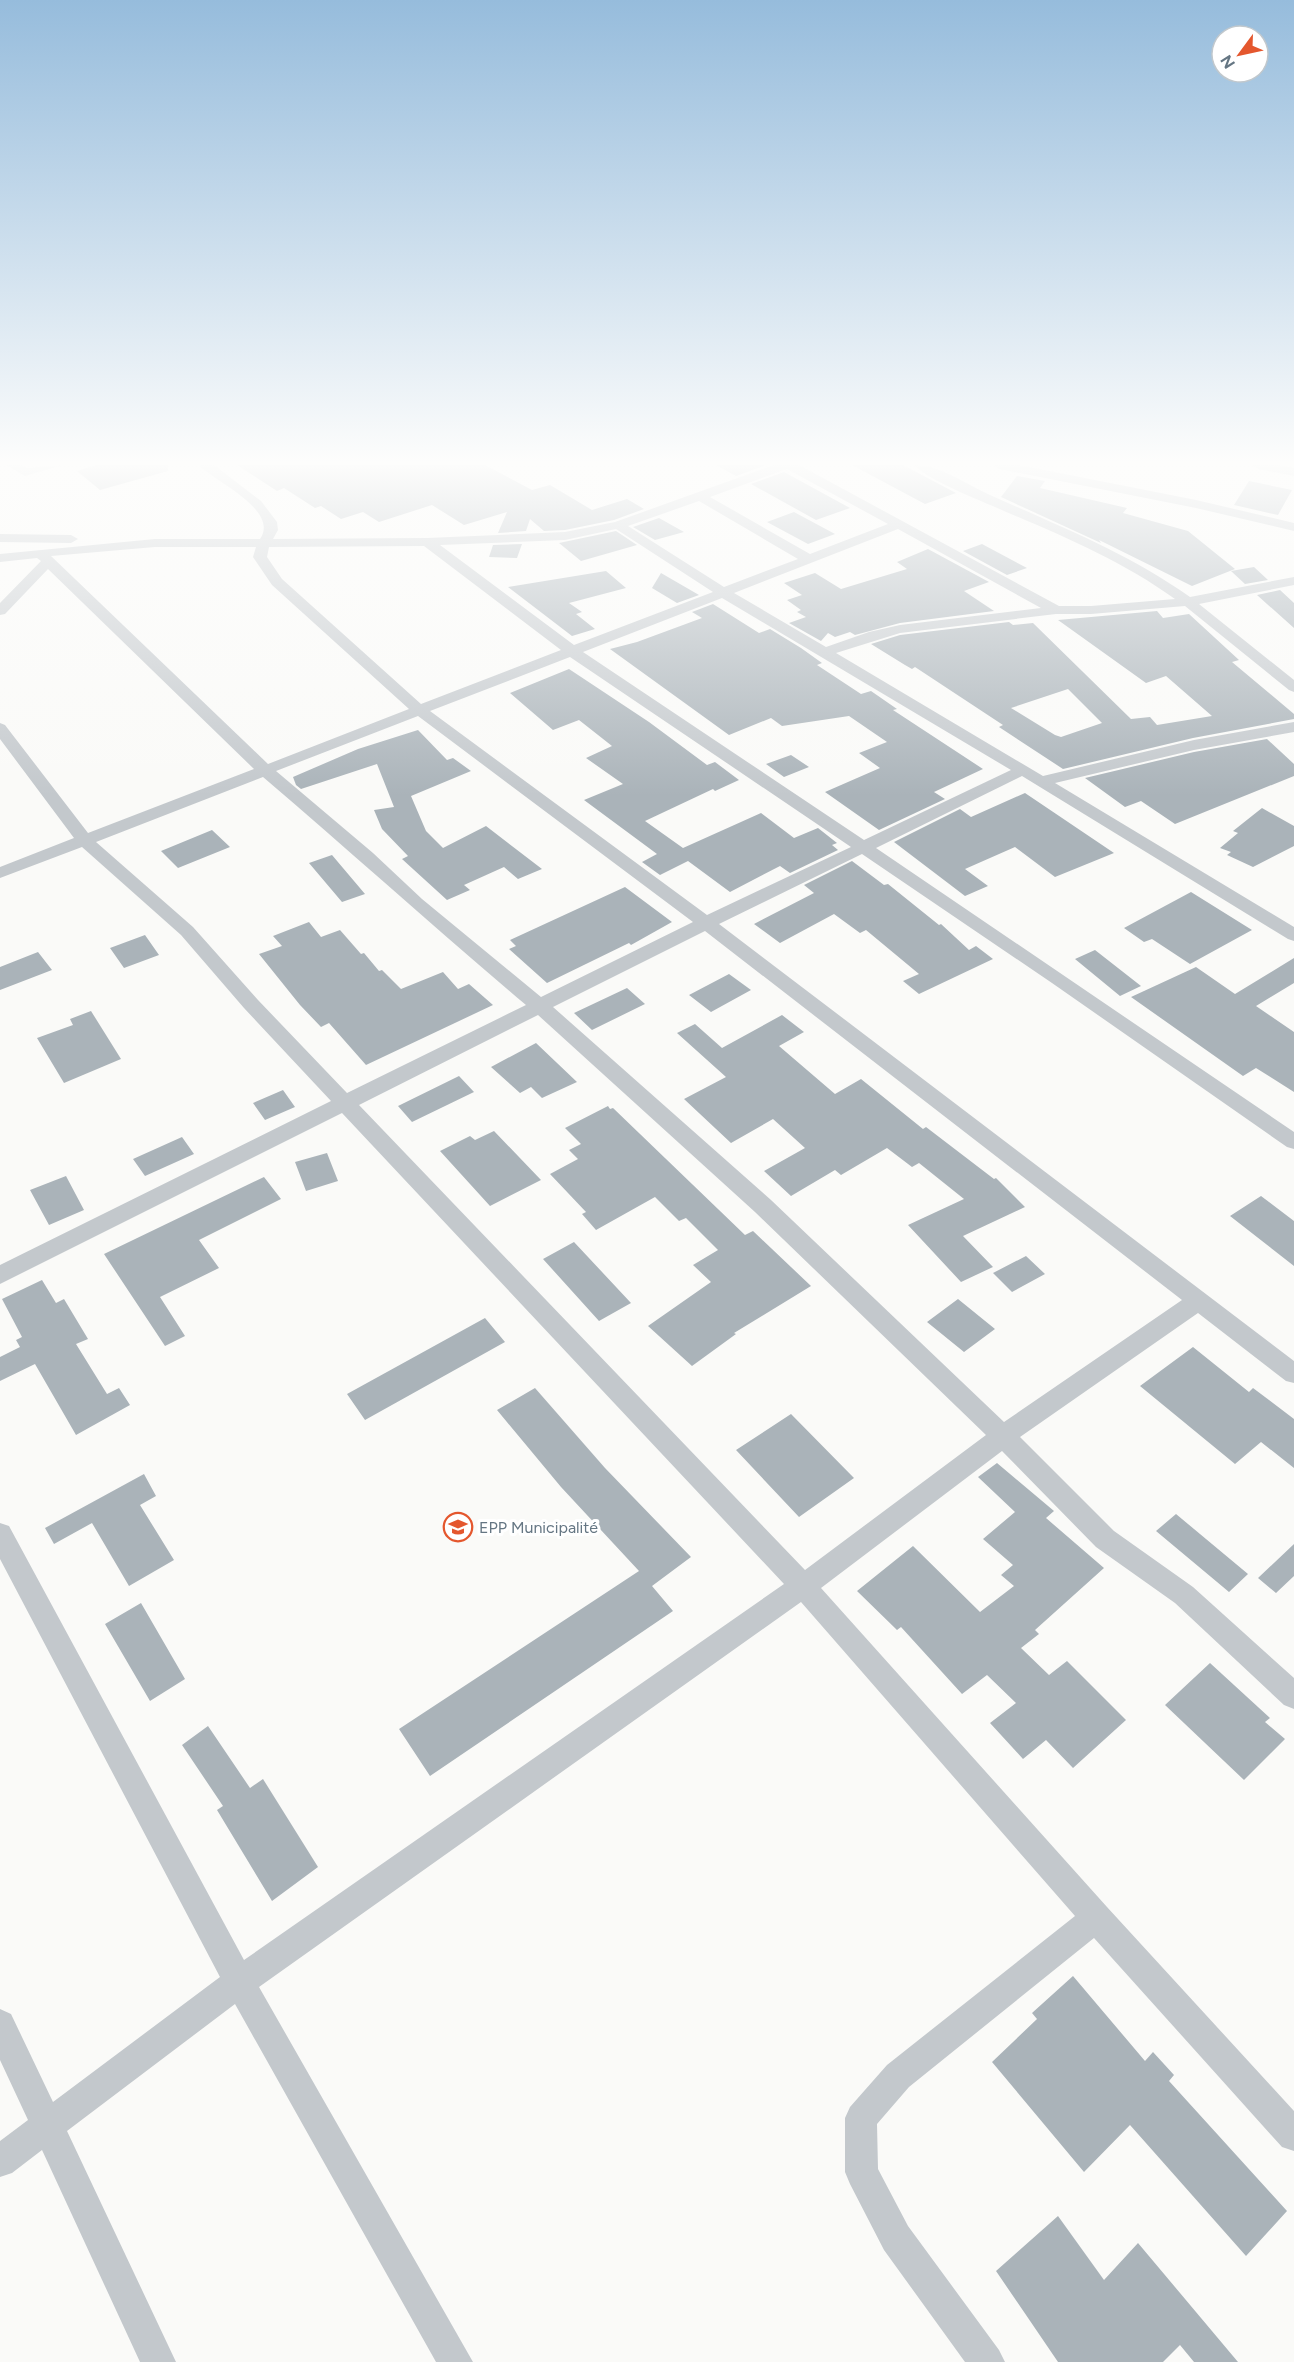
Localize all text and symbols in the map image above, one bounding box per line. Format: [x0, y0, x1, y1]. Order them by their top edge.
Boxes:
north arrow [1210, 24, 1270, 84]
text: N [1217, 52, 1239, 72]
school or university icon: EPP Municipalité [442, 1511, 474, 1543]
place label: EPP Municipalité [479, 1518, 598, 1537]

